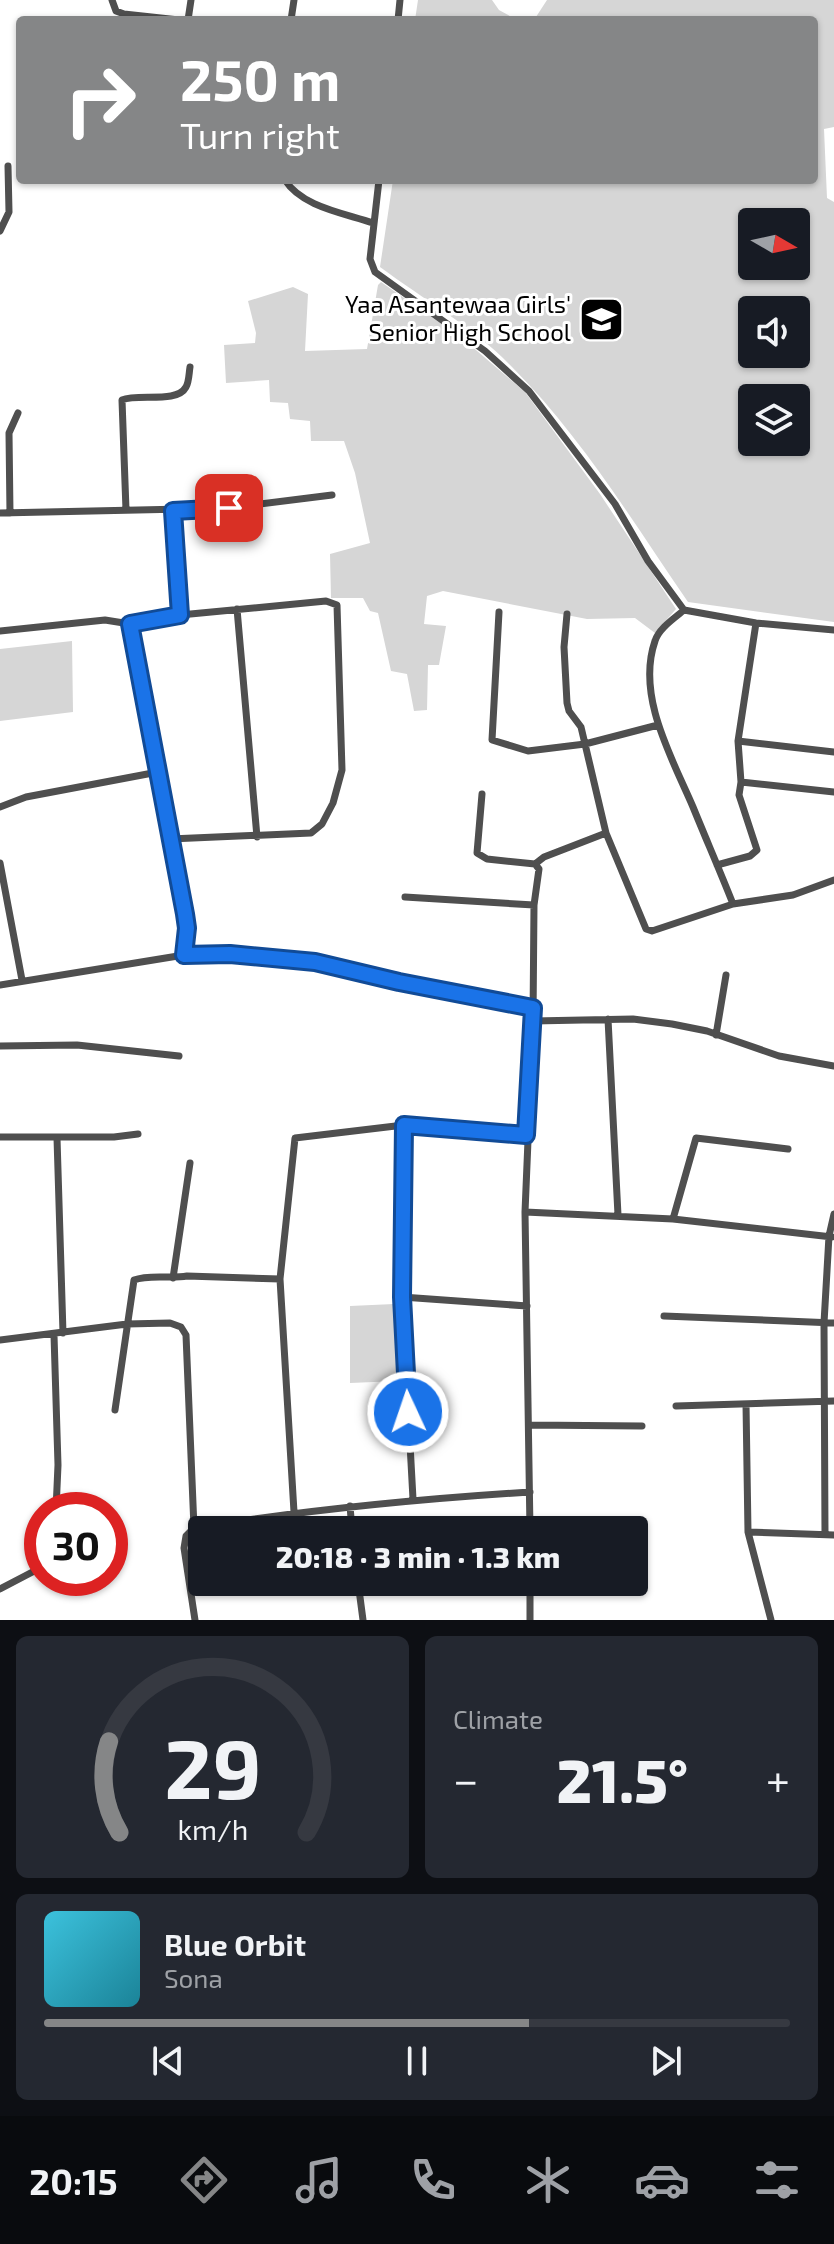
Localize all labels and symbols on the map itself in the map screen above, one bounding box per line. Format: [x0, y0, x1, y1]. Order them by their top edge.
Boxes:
north arrow [738, 208, 810, 280]
place label: Yaa Asantewaa Girls' Senior High School [345, 289, 571, 346]
school or university icon: Yaa Asantewaa Girls' Senior High School [578, 295, 626, 343]
pin [195, 474, 263, 542]
position arrow [366, 1370, 450, 1454]
speed limit sign: 30 [24, 1492, 128, 1596]

